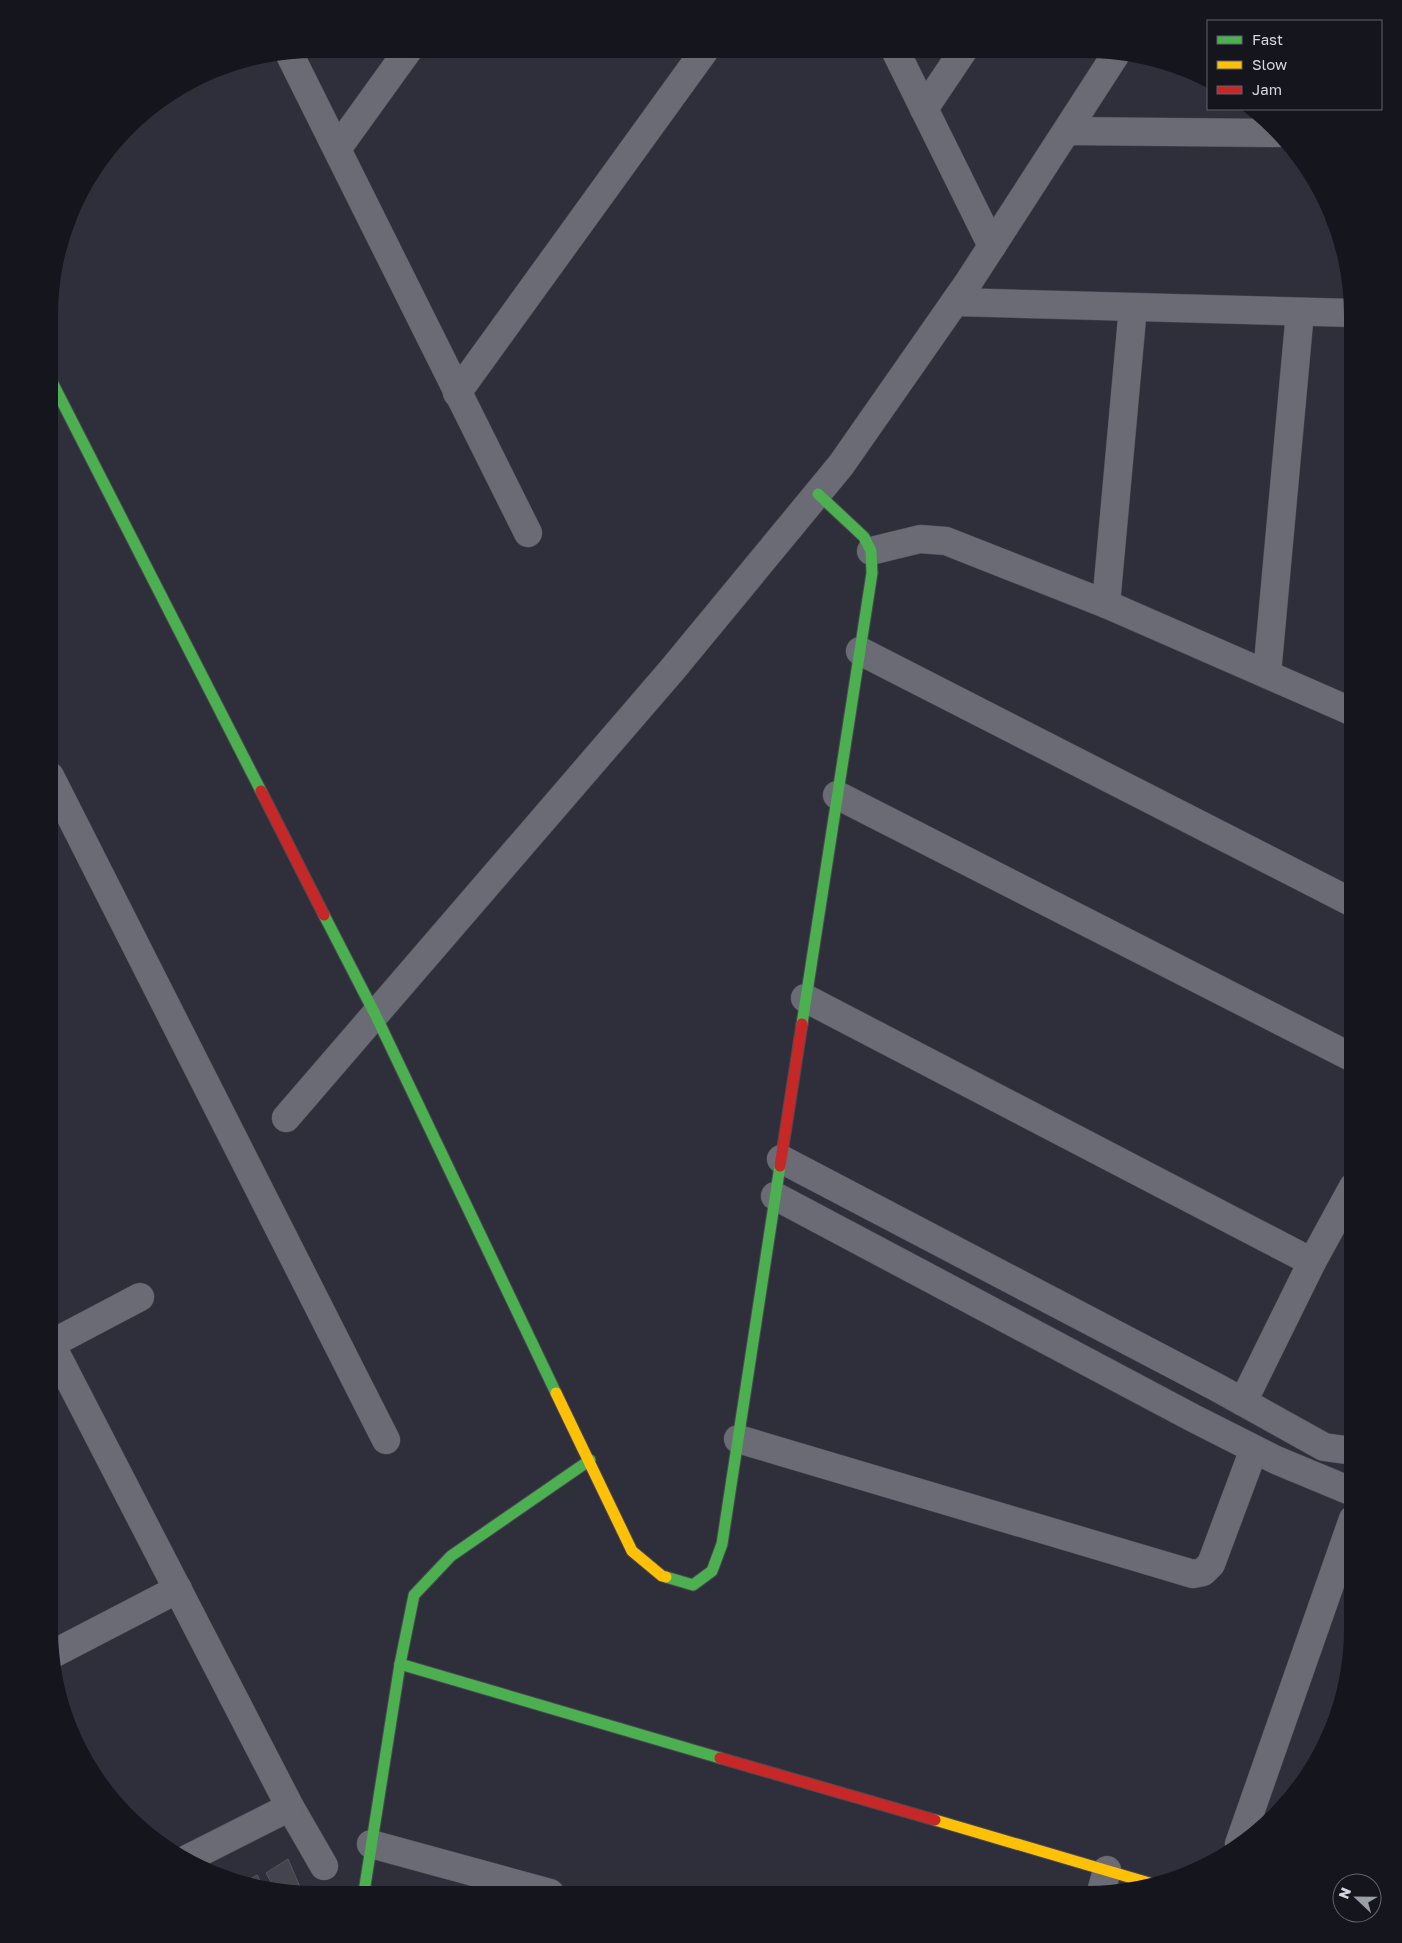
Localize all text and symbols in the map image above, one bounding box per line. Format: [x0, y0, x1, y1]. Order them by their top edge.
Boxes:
legend [1207, 20, 1382, 110]
text: Fast [1252, 30, 1283, 48]
text: Slow [1252, 55, 1287, 73]
text: Jam [1252, 80, 1282, 98]
north arrow [1332, 1873, 1382, 1923]
text: N [1335, 1885, 1354, 1901]

